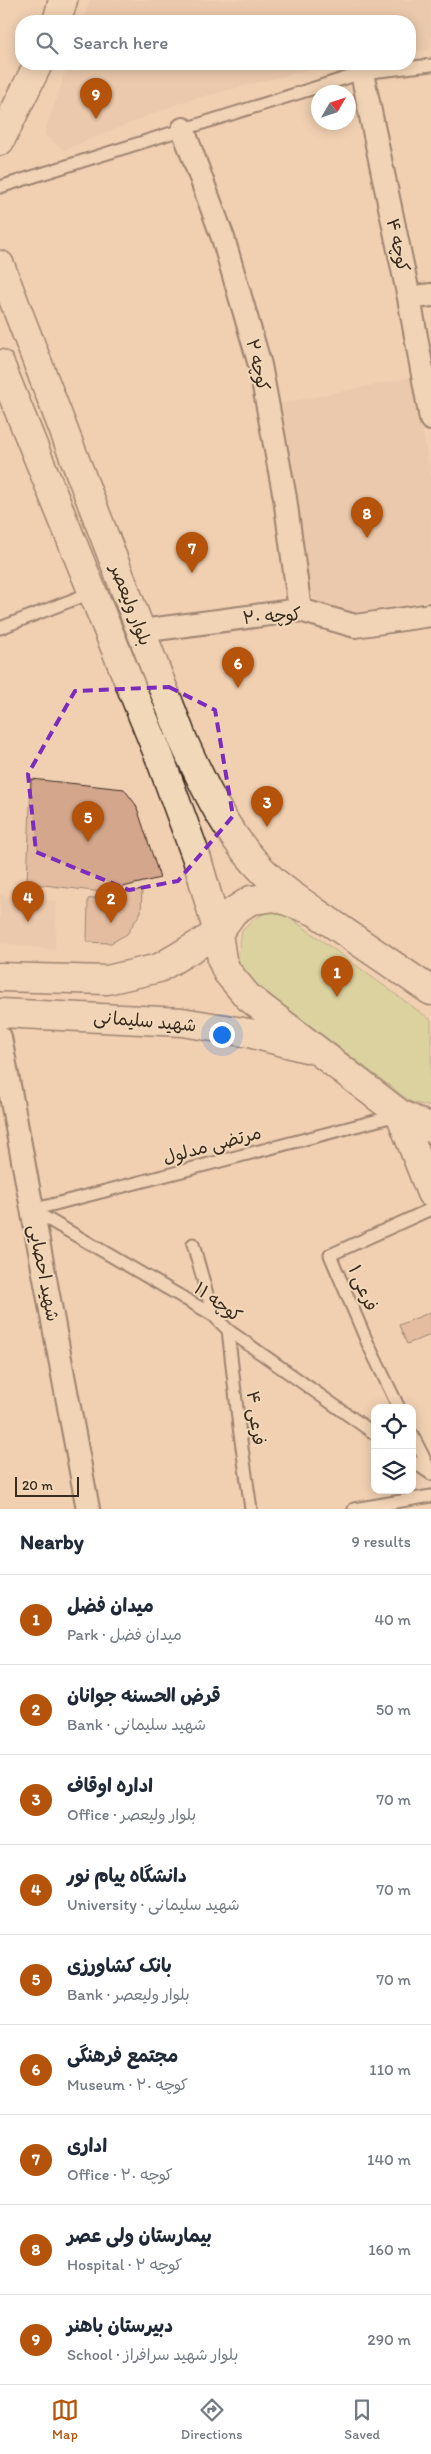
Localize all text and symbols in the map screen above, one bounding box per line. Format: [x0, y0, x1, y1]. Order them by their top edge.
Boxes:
search box [15, 15, 416, 70]
icon: search [33, 29, 61, 57]
text: Search here [73, 31, 168, 54]
pin: 9 [80, 78, 112, 119]
north arrow [311, 85, 356, 130]
street label: کوچه ۴ [381, 216, 414, 274]
street label: کوچه ۲ [240, 337, 275, 394]
pin: 8 [351, 497, 383, 538]
pin: 7 [176, 532, 208, 573]
street label: بلوار ولیعصر [105, 559, 157, 649]
street label: کوچه ۲۰ [242, 603, 302, 630]
pin: 6 [222, 647, 254, 688]
pin: 3 [251, 786, 283, 827]
pin: 5 [72, 801, 104, 842]
pin: 4 [12, 881, 44, 922]
pin: 2 [95, 882, 127, 923]
pin: 1 [321, 956, 353, 997]
street label: شهید سلیمانی [93, 1006, 197, 1036]
your location [209, 1022, 235, 1048]
street label: مرتضی مدلول [160, 1121, 264, 1170]
street label: شهید احصایی [24, 1223, 64, 1323]
street label: فرعی ۱ [344, 1262, 382, 1314]
street label: کوچه ۱۱ [189, 1277, 246, 1328]
street label: فرعی ۴ [242, 1389, 270, 1447]
map controls [371, 1404, 416, 1494]
button: locate [371, 1404, 416, 1449]
button: layers [371, 1449, 416, 1494]
scale bar [15, 1474, 79, 1497]
text: 20 m [22, 1477, 53, 1494]
text: Nearby [20, 1529, 84, 1554]
text: 9 results [352, 1532, 411, 1551]
text: میدان فضل [67, 1594, 154, 1617]
text: 1 [32, 1610, 40, 1629]
text: 40 m [374, 1610, 411, 1629]
text: Park · میدان فضل [67, 1625, 182, 1644]
text: قرض الحسنه جوانان [67, 1684, 221, 1707]
text: 2 [32, 1700, 40, 1719]
text: 50 m [376, 1700, 411, 1719]
text: Bank · شهید سلیمانی [67, 1715, 206, 1734]
text: اداره اوقاف [67, 1774, 153, 1797]
text: 3 [32, 1790, 40, 1809]
text: 70 m [376, 1790, 411, 1809]
text: Office · بلوار ولیعصر [67, 1805, 196, 1824]
text: دانشگاه پیام نور [67, 1864, 187, 1887]
text: 4 [31, 1880, 41, 1899]
text: 70 m [376, 1880, 411, 1899]
text: University · شهید سلیمانی [67, 1895, 240, 1914]
text: بانک کشاورزی [67, 1954, 172, 1977]
text: 5 [32, 1970, 40, 1989]
text: 70 m [376, 1970, 411, 1989]
text: Bank · بلوار ولیعصر [67, 1985, 190, 2004]
text: مجتمع فرهنگی [67, 2044, 178, 2067]
text: 6 [32, 2060, 40, 2079]
text: 110 m [369, 2060, 411, 2079]
text: Museum · کوچه ۲۰ [67, 2075, 188, 2094]
text: اداری [67, 2134, 107, 2157]
text: 7 [32, 2150, 40, 2169]
text: 140 m [367, 2150, 411, 2169]
text: Office · کوچه ۲۰ [67, 2165, 173, 2184]
text: بیمارستان ولی عصر [67, 2224, 212, 2247]
text: 8 [32, 2240, 40, 2259]
text: 160 m [368, 2240, 411, 2259]
text: Hospital · کوچه ۲ [67, 2255, 182, 2274]
text: دبیرستان باهنر [67, 2314, 173, 2337]
text: 9 [32, 2330, 40, 2349]
text: 290 m [367, 2330, 411, 2349]
text: School · بلوار شهید سرافراز [67, 2345, 238, 2364]
tab: Map [51, 2396, 79, 2443]
tab: Directions [181, 2396, 242, 2443]
tab: Saved [344, 2396, 380, 2443]

